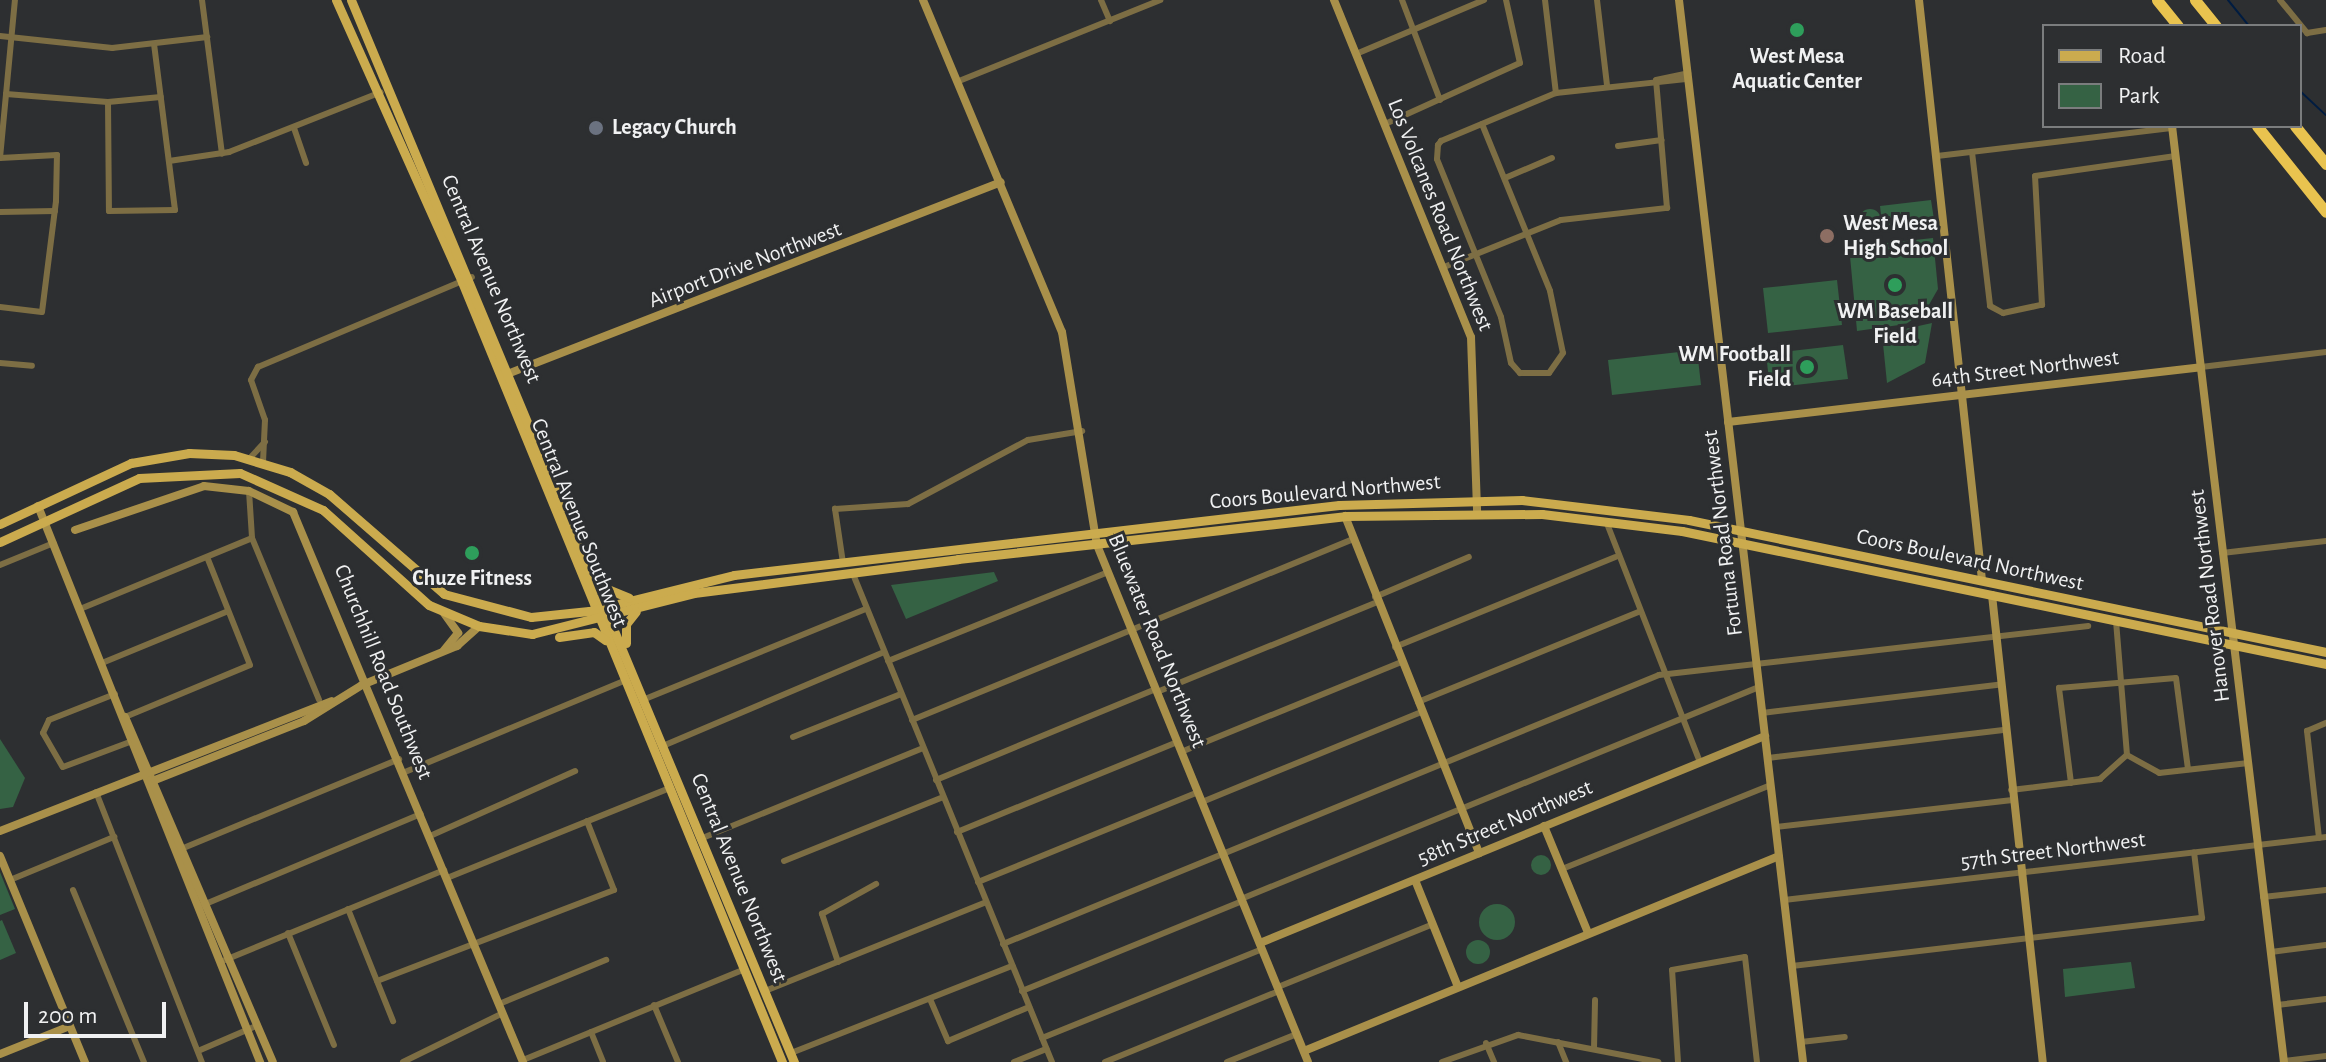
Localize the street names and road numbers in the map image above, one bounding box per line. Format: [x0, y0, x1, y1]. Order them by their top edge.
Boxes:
street label: Los Volcanes Road Northwest [1381, 95, 1499, 335]
street label: Central Avenue Northwest [435, 171, 547, 387]
street label: Airport Drive Northwest [645, 216, 845, 314]
street label: 64th Street Northwest [1930, 344, 2120, 394]
street label: Central Avenue Southwest [525, 415, 633, 631]
street label: Fortuna Road Northwest [1697, 429, 1749, 637]
street label: Coors Boulevard Northwest [1208, 469, 1442, 515]
street label: Hanover Road Northwest [2184, 488, 2236, 704]
street label: Coors Boulevard Northwest [1854, 523, 2086, 597]
street label: Bluewater Road Northwest [1102, 530, 1212, 752]
street label: Churchhill Road Southwest [328, 561, 438, 783]
street label: Central Avenue Northwest [685, 769, 793, 987]
street label: 58th Street Northwest [1414, 774, 1596, 872]
street label: 57th Street Northwest [1959, 827, 2147, 875]

